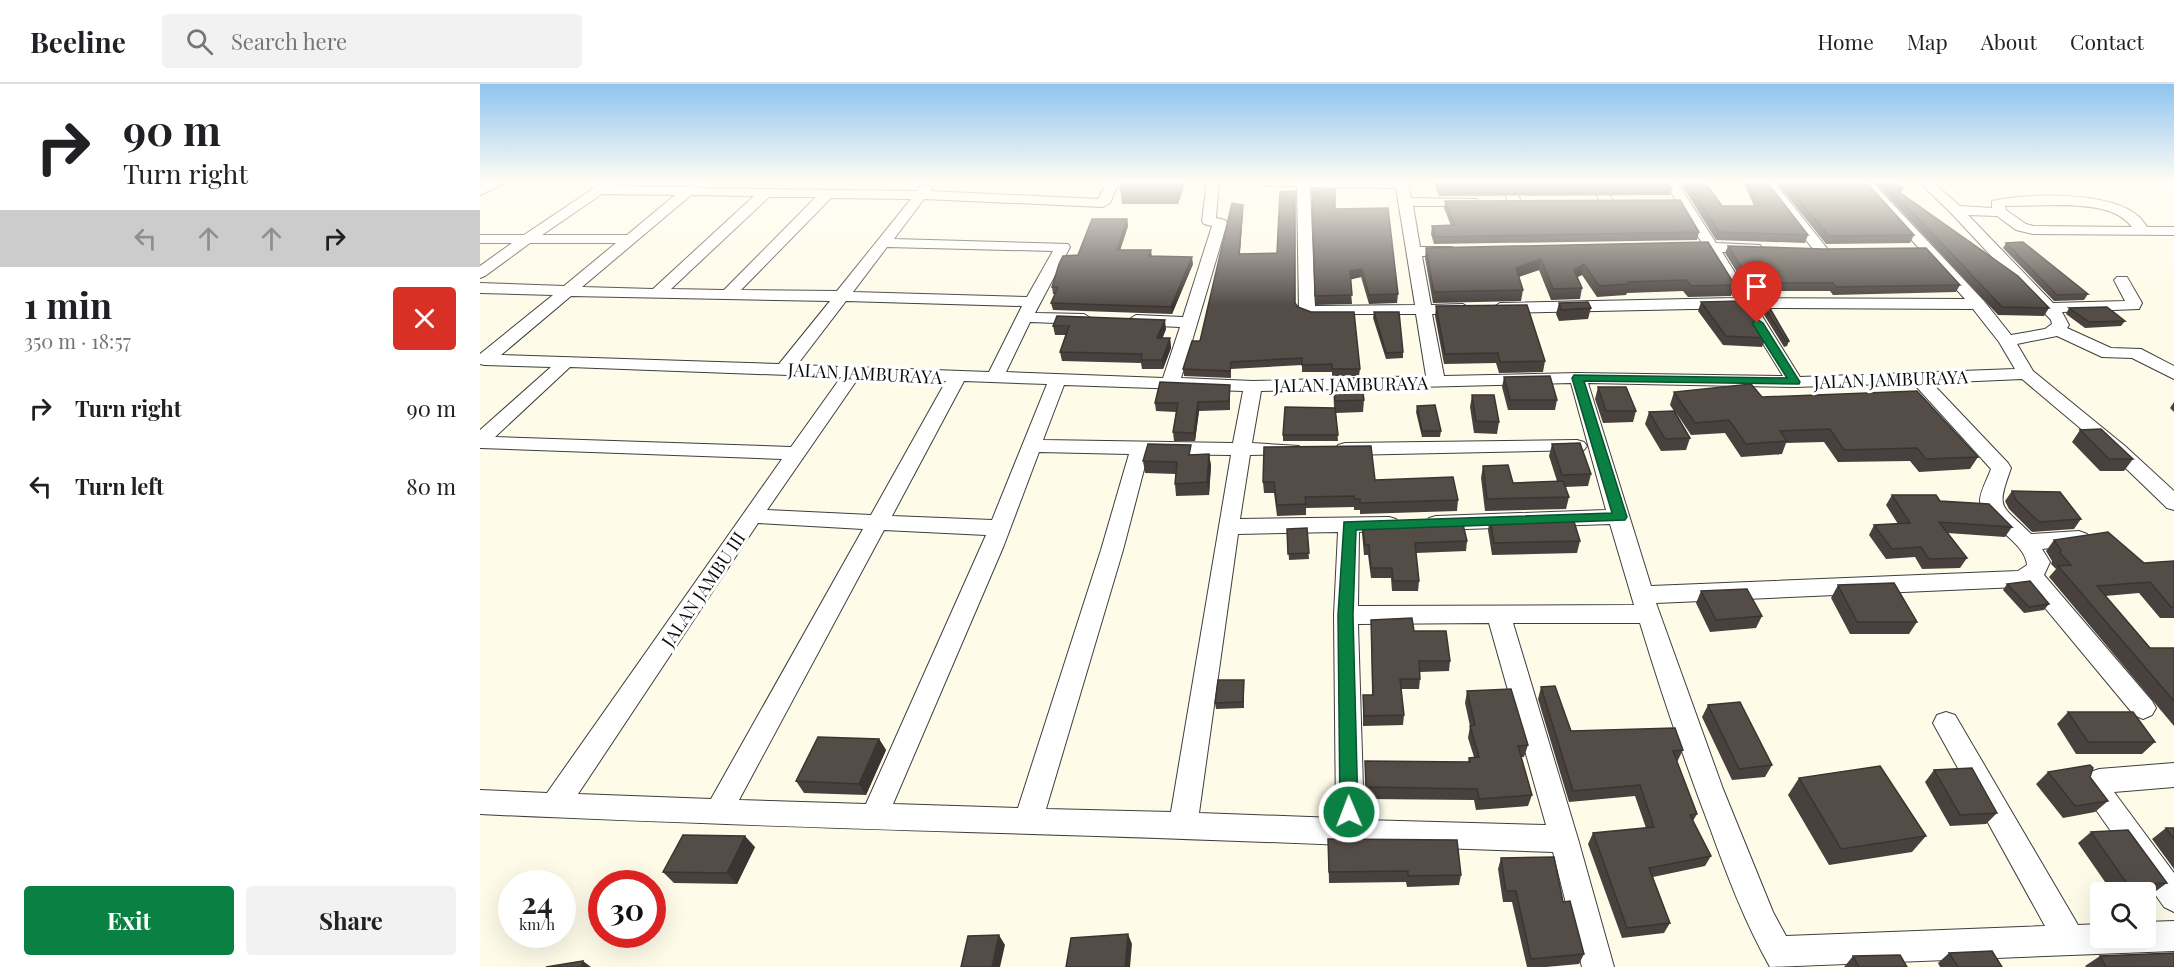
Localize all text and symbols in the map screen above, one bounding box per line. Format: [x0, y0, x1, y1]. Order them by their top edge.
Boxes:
search box [162, 14, 582, 68]
text: Beeline [30, 23, 126, 60]
icon: search [183, 25, 216, 58]
text: Search here [231, 26, 347, 56]
text: Home [1818, 27, 1874, 55]
text: Map [1907, 27, 1948, 55]
text: About [1981, 27, 2037, 55]
text: Contact [2070, 27, 2144, 55]
text: 90 m [123, 101, 221, 157]
icon: right [24, 108, 102, 186]
text: Turn right [123, 155, 248, 191]
icon: left [129, 222, 162, 255]
icon: ahead [192, 222, 225, 255]
icon: ahead [255, 222, 288, 255]
icon: right [318, 222, 351, 255]
pin [1731, 261, 1782, 323]
icon: arrive [1740, 270, 1773, 303]
text: 1 min [24, 280, 112, 328]
button: close [393, 287, 456, 350]
text: 350 m · 18:57 [24, 327, 131, 354]
street label: JALAN JAMBURAYA [786, 357, 943, 389]
street label: JALAN JAMBURAYA [1812, 364, 1969, 394]
street label: JALAN JAMBURAYA [1273, 371, 1429, 397]
icon: right [24, 392, 57, 425]
text: Turn right [75, 393, 181, 423]
text: 90 m [407, 393, 456, 423]
icon: left [24, 470, 57, 503]
text: Turn left [75, 471, 164, 501]
text: 80 m [406, 471, 456, 501]
street label: JALAN JAMBU III [655, 527, 750, 652]
position arrow [1317, 780, 1381, 844]
speed limit sign: 30 [588, 870, 666, 948]
text: 24 [521, 882, 553, 922]
map controls [2090, 882, 2156, 948]
button: search [2090, 882, 2156, 948]
button: Exit [24, 886, 234, 955]
button: Share [246, 886, 456, 955]
text: km/h [519, 914, 555, 934]

